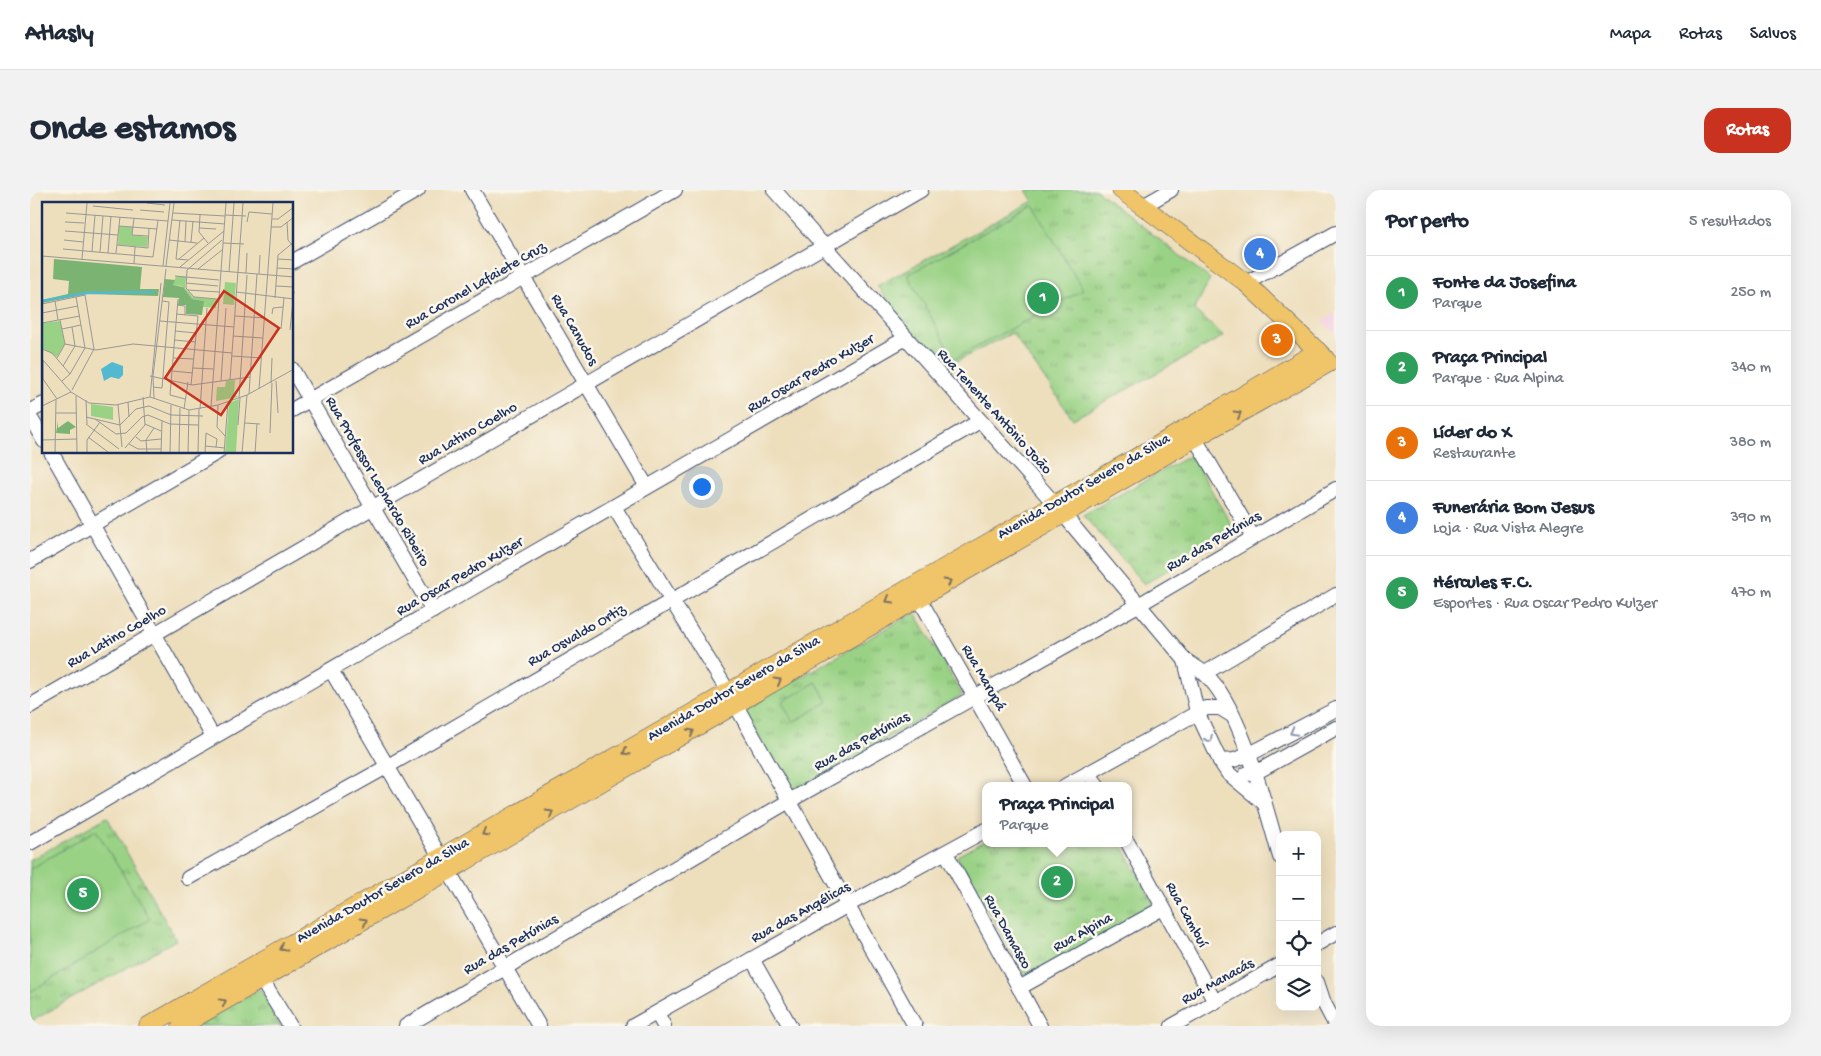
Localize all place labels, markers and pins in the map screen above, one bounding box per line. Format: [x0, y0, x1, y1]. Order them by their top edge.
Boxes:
pin: 4 [1244, 235, 1276, 273]
pin: 1 [1027, 279, 1059, 317]
pin: 3 [1261, 321, 1293, 359]
pin: 2 [1041, 863, 1073, 901]
pin: 5 [67, 875, 99, 913]

